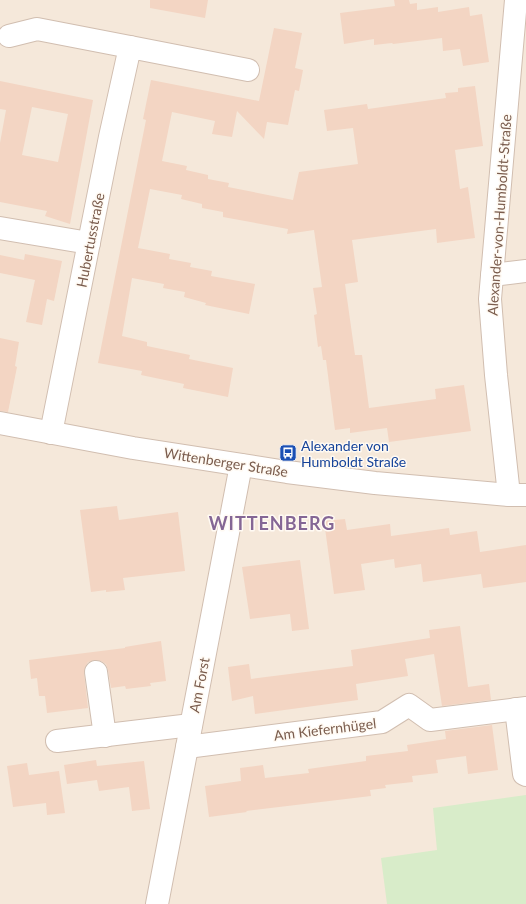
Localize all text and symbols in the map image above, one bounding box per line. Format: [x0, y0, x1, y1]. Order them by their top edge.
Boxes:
street label: Alexander-von-Humboldt-Straße [483, 114, 515, 316]
street label: Hubertusstraße [72, 191, 108, 289]
place label: Alexander von Humboldt Straße [301, 437, 406, 470]
bus stop icon: Alexander von Humboldt Straße [278, 443, 298, 463]
street label: Wittenberger Straße [163, 444, 289, 480]
district label: WITTENBERG [209, 512, 335, 534]
street label: Am Forst [185, 656, 213, 714]
street label: Am Kiefernhügel [273, 714, 377, 744]

